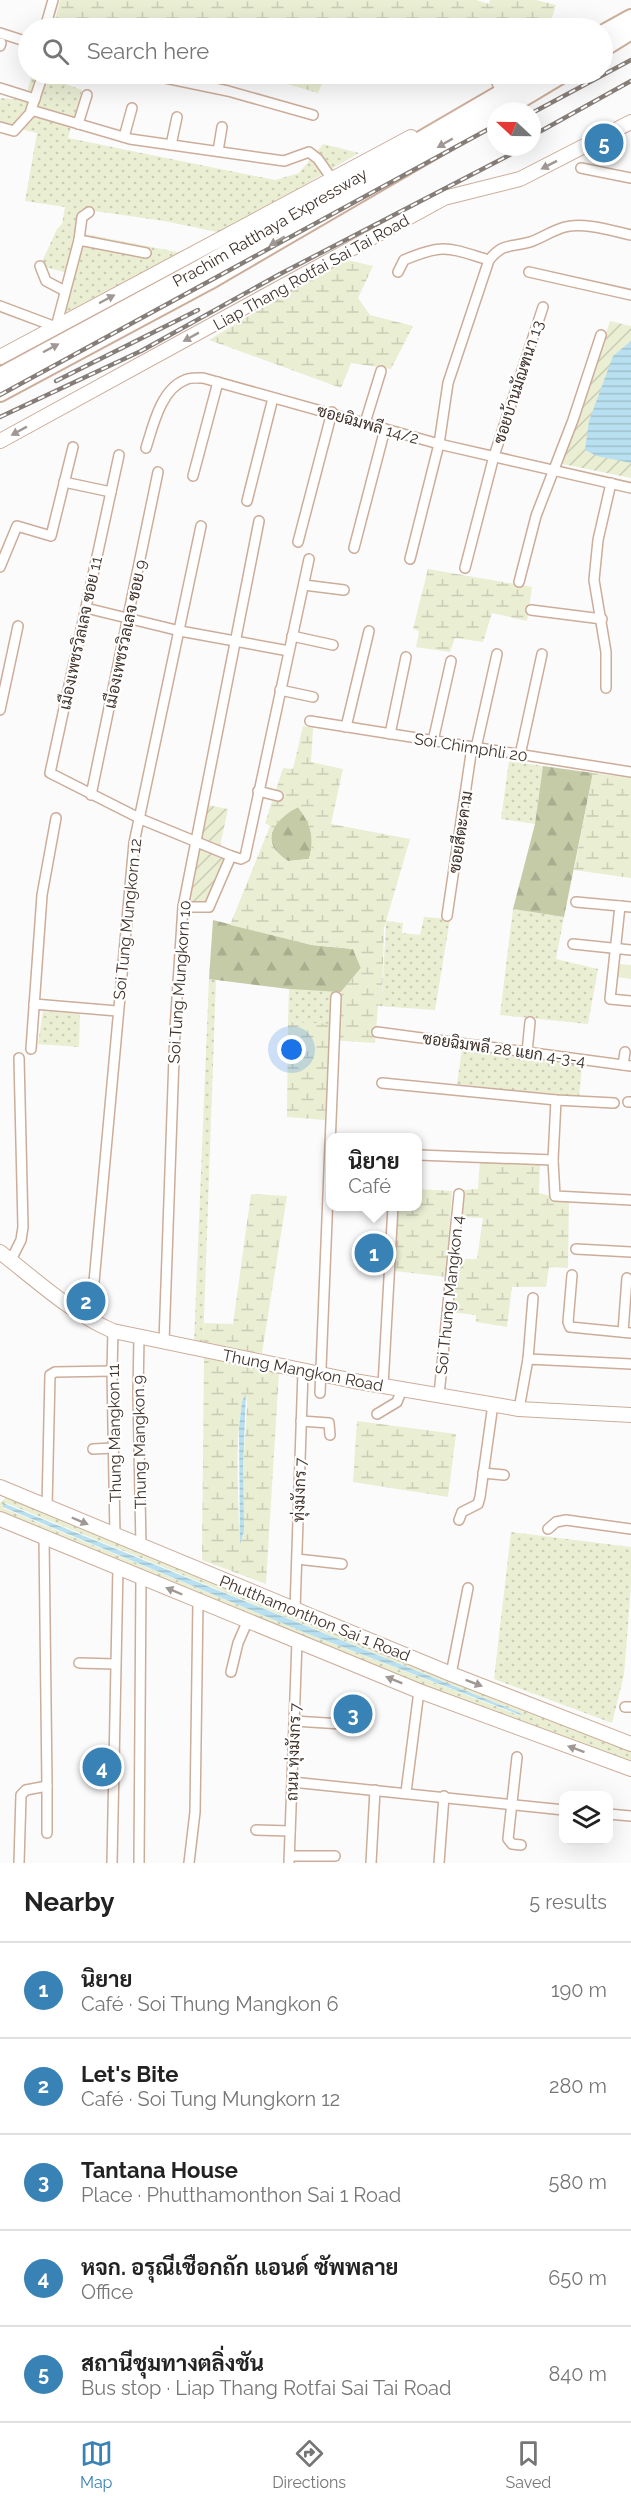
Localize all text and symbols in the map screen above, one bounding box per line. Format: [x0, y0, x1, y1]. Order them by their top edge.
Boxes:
search box [18, 18, 613, 84]
icon: search [39, 35, 72, 68]
text: Search here [87, 38, 209, 64]
north arrow [487, 102, 541, 156]
pin: 5 [584, 120, 624, 166]
one-way arrow [437, 138, 454, 148]
one-way arrow [540, 160, 557, 170]
street label: Prachim Ratthaya Expressway [169, 164, 371, 291]
street label: Liap Thang Rotfai Sai Tai Road [210, 211, 412, 334]
one-way arrow [269, 236, 285, 247]
one-way arrow [98, 295, 116, 305]
street label: ซอยบ้านมัณฑนา 13 [489, 318, 547, 446]
one-way arrow [182, 332, 199, 342]
one-way arrow [43, 343, 60, 353]
street label: ซอยฉิมพลี 14/2 [315, 399, 422, 448]
one-way arrow [11, 426, 28, 436]
street label: เมืองเพชรวิลเลจ ซอย 11 [54, 554, 106, 711]
street label: เมืองเพชรวิลเลจ ซอย 9 [99, 558, 151, 710]
street label: Soi Chimphli 20 [413, 729, 529, 766]
street label: ซอยสีตะคาม [443, 789, 476, 875]
street label: Soi Tung Mungkorn 12 [110, 837, 145, 1001]
street label: Soi Tung Mungkorn 10 [164, 900, 195, 1064]
street label: ซอยฉิมพลี 28 แยก 4-3-4 [421, 1027, 587, 1070]
your location [277, 1035, 306, 1064]
popup [326, 1133, 422, 1211]
text: นิยาย [348, 1148, 400, 1174]
text: Café [348, 1174, 391, 1198]
street label: Soi Thung Mangkon 4 [432, 1214, 467, 1376]
pin: 1 [354, 1230, 394, 1276]
pin: 2 [66, 1278, 106, 1324]
street label: Thung Mangkon Road [221, 1346, 385, 1395]
street label: Thung Mangkon 11 [104, 1363, 125, 1502]
street label: Thung Mangkon 9 [129, 1375, 150, 1509]
street label: ทุ่งมังกร 7 [288, 1457, 312, 1523]
one-way arrow [71, 1516, 89, 1526]
street label: Phutthamonthon Sai 1 Road [217, 1571, 413, 1665]
one-way arrow [165, 1586, 183, 1596]
one-way arrow [384, 1675, 402, 1685]
one-way arrow [465, 1678, 483, 1688]
pin: 3 [334, 1692, 372, 1736]
street label: ถนน ทุ่งมังกร 7 [281, 1702, 307, 1802]
pin: 4 [82, 1744, 122, 1790]
one-way arrow [567, 1744, 585, 1754]
map controls [559, 1791, 613, 1845]
button: layers [559, 1791, 613, 1845]
text: Nearby [24, 1887, 114, 1917]
text: 5 results [529, 1890, 607, 1914]
text: นิยาย [81, 1966, 132, 1992]
text: 1 [39, 1978, 48, 2002]
text: 190 m [551, 1978, 607, 2002]
text: Café · Soi Thung Mangkon 6 [81, 1992, 338, 2016]
text: Let's Bite [81, 2061, 178, 2087]
text: 2 [38, 2074, 49, 2098]
text: 280 m [549, 2074, 607, 2098]
text: Café · Soi Tung Mungkorn 12 [81, 2087, 340, 2111]
text: Tantana House [81, 2157, 238, 2183]
text: 3 [38, 2170, 49, 2194]
text: 580 m [549, 2170, 607, 2194]
text: Place · Phutthamonthon Sai 1 Road [81, 2183, 401, 2207]
text: หจก. อรุณีเชือกถัก แอนด์ ซัพพลาย [81, 2254, 399, 2280]
text: 4 [38, 2266, 49, 2290]
text: 650 m [548, 2266, 607, 2290]
text: Office [81, 2280, 133, 2304]
text: สถานีชุมทางตลิ่งชัน [81, 2350, 264, 2376]
text: 5 [38, 2362, 49, 2386]
text: 840 m [549, 2362, 607, 2386]
text: Bus stop · Liap Thang Rotfai Sai Tai Road [81, 2376, 451, 2400]
tab: Map [80, 2437, 113, 2492]
tab: Directions [272, 2437, 346, 2492]
tab: Saved [505, 2437, 551, 2492]

